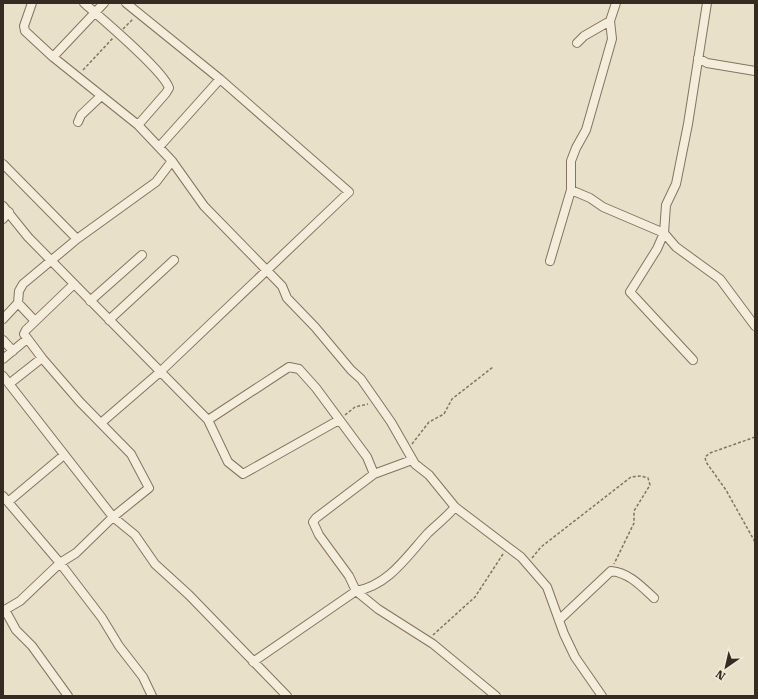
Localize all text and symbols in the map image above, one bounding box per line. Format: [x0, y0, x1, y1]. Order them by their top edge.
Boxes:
north arrow [706, 647, 746, 687]
text: N [713, 667, 728, 683]

